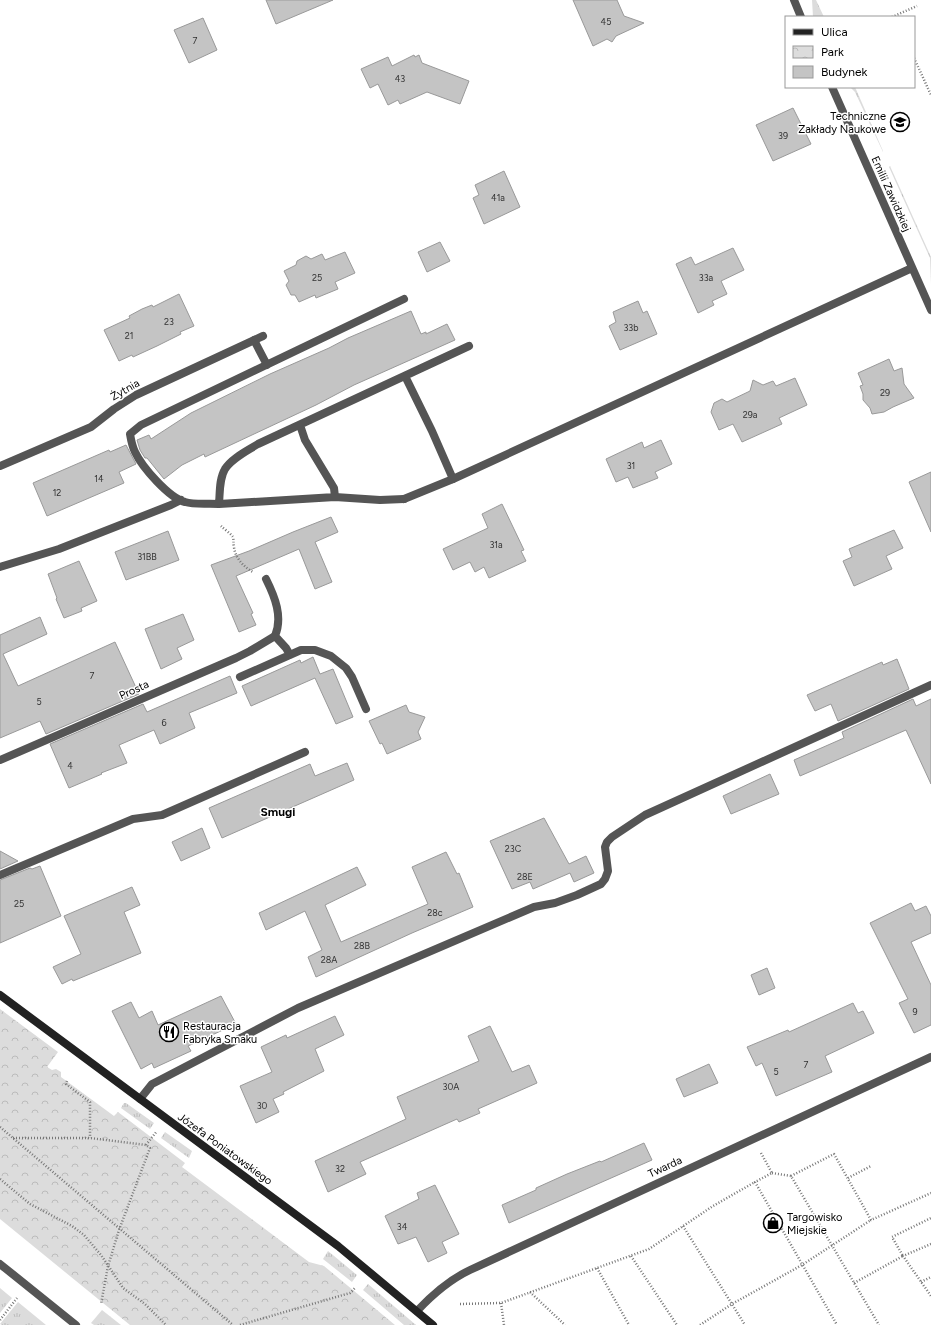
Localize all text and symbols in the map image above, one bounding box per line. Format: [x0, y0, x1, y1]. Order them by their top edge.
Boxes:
house number: 45 [601, 16, 611, 27]
legend [785, 16, 915, 88]
text: Ulica [821, 25, 848, 39]
house number: 7 [193, 35, 198, 46]
text: Park [821, 45, 844, 59]
text: Budynek [821, 65, 868, 79]
house number: 43 [395, 73, 405, 84]
place label: Techniczne Zakłady Naukowe [798, 110, 886, 136]
school or university icon: Techniczne Zakłady Naukowe [889, 111, 911, 133]
house number: 39 [778, 130, 788, 141]
street label: Emilii Zawidzkiej [869, 154, 913, 234]
house number: 41a [491, 192, 505, 203]
house number: 25 [312, 272, 322, 283]
house number: 33a [699, 272, 714, 283]
house number: 23 [164, 316, 174, 327]
house number: 33b [623, 322, 639, 333]
house number: 21 [125, 330, 133, 341]
street label: Żytnia [108, 377, 142, 403]
house number: 29 [880, 387, 890, 398]
house number: 29a [743, 409, 758, 420]
house number: 31 [627, 460, 635, 471]
house number: 14 [94, 473, 104, 484]
house number: 12 [53, 487, 61, 498]
house number: 31a [489, 539, 503, 550]
house number: 31BB [137, 551, 157, 562]
house number: 7 [90, 670, 95, 681]
street label: Prosta [117, 678, 151, 702]
house number: 5 [36, 696, 42, 707]
house number: 6 [161, 717, 167, 728]
house number: 4 [67, 760, 73, 771]
district label: Smugi [261, 805, 295, 819]
house number: 23C [505, 843, 522, 854]
house number: 28E [517, 871, 533, 882]
house number: 25 [14, 898, 24, 909]
house number: 28c [427, 907, 443, 918]
house number: 28B [354, 940, 371, 951]
house number: 28A [321, 954, 337, 965]
house number: 9 [912, 1006, 918, 1017]
place label: Restauracja Fabryka Smaku [183, 1020, 257, 1046]
restaurant icon: Restauracja Fabryka Smaku [158, 1021, 180, 1043]
house number: 7 [804, 1059, 809, 1070]
house number: 5 [773, 1066, 779, 1077]
house number: 30A [443, 1081, 459, 1092]
house number: 30 [257, 1100, 268, 1111]
street label: Józefa Poniatowskiego [175, 1110, 275, 1188]
street label: Twarda [646, 1154, 684, 1180]
house number: 32 [335, 1163, 345, 1174]
place label: Targowisko Miejskie [787, 1211, 842, 1237]
shop icon: Targowisko Miejskie [762, 1212, 784, 1234]
house number: 34 [397, 1221, 408, 1232]

